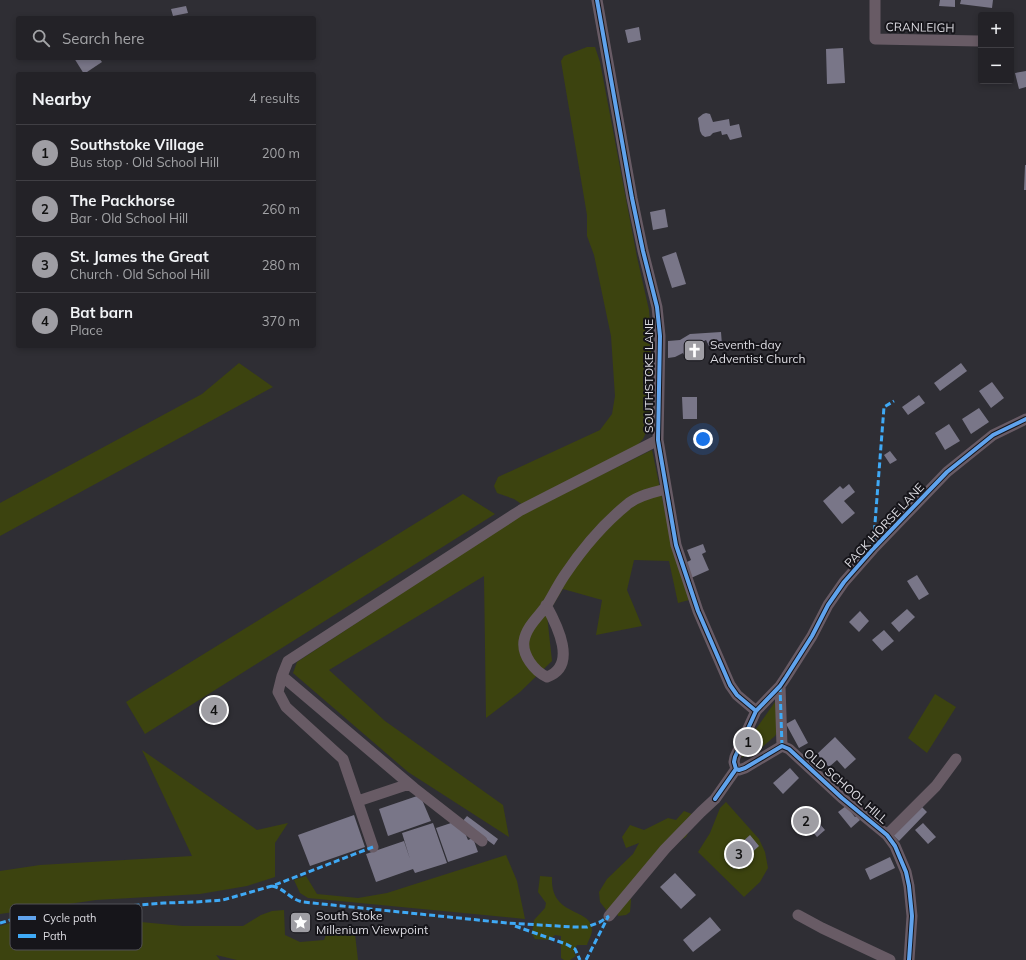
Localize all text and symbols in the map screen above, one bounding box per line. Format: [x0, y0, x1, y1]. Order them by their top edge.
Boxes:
map controls [978, 12, 1014, 84]
button: + [978, 12, 1014, 48]
search box [16, 16, 316, 60]
street label: CRANLEIGH [885, 19, 955, 35]
icon: search [30, 27, 52, 49]
text: Search here [62, 29, 144, 48]
button: − [978, 48, 1014, 84]
text: Nearby [32, 88, 91, 109]
text: 4 results [249, 90, 300, 106]
text: Southstoke Village [70, 135, 204, 154]
text: 1 [41, 145, 49, 161]
text: 200 m [262, 145, 300, 161]
text: Bus stop · Old School Hill [70, 154, 219, 170]
text: The Packhorse [70, 191, 175, 210]
text: 2 [41, 201, 49, 217]
text: 260 m [262, 201, 300, 217]
text: Bar · Old School Hill [70, 210, 188, 226]
text: St. James the Great [70, 247, 209, 266]
text: 3 [41, 257, 49, 273]
text: 280 m [262, 257, 300, 273]
text: Church · Old School Hill [70, 266, 210, 282]
text: Bat barn [70, 303, 133, 322]
text: 4 [41, 313, 49, 329]
text: 370 m [262, 313, 300, 329]
street label: SOUTHSTOKE LANE [641, 319, 656, 433]
text: Place [70, 322, 103, 338]
place label: Seventh-day Adventist Church [710, 337, 806, 366]
church icon: Seventh-day Adventist Church [682, 338, 708, 364]
your location [693, 429, 713, 449]
street label: PACK HORSE LANE [841, 480, 927, 570]
pin: 4 [201, 695, 227, 725]
pin: 1 [735, 727, 761, 757]
street label: OLD SCHOOL HILL [801, 745, 891, 827]
pin: 2 [793, 806, 819, 836]
pin: 3 [726, 839, 752, 869]
legend [10, 904, 142, 950]
place label: South Stoke Millenium Viewpoint [316, 908, 428, 937]
place icon: South Stoke Millenium Viewpoint [287, 909, 313, 935]
text: Cycle path [43, 911, 96, 925]
text: Path [43, 929, 67, 943]

